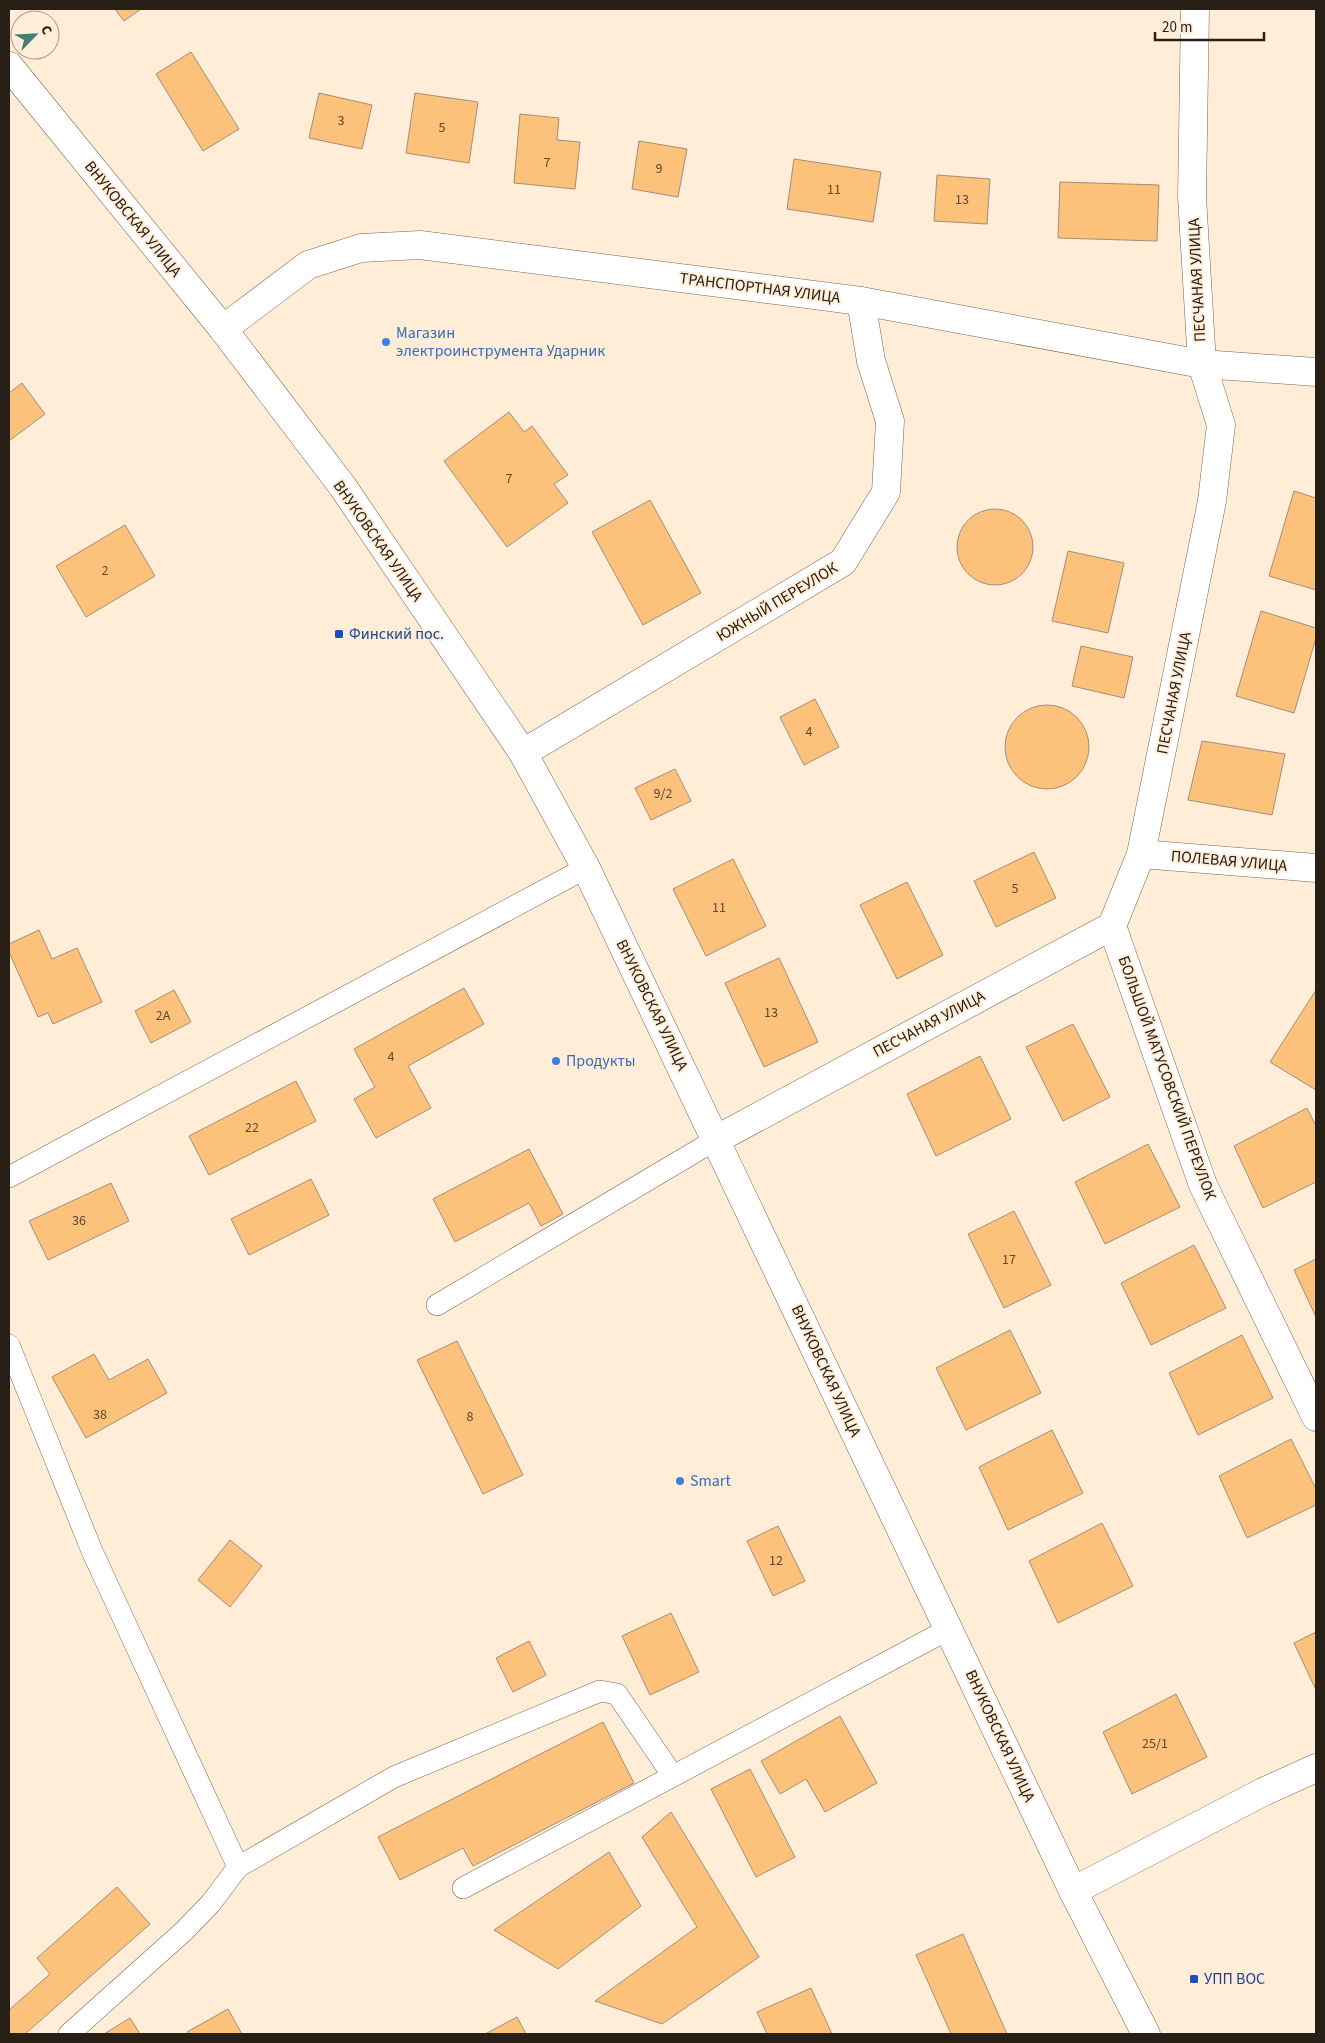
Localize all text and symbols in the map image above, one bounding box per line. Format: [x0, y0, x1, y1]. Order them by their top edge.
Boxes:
north arrow [10, 10, 60, 60]
scale bar [1155, 10, 1264, 42]
text: 20 m [1162, 17, 1192, 38]
text: С [35, 22, 57, 38]
house number: 3 [338, 111, 345, 131]
house number: 5 [439, 118, 446, 138]
house number: 7 [544, 153, 551, 173]
street label: ВНУКОВСКАЯ УЛИЦА [79, 156, 187, 282]
house number: 9 [656, 159, 663, 179]
house number: 11 [827, 180, 841, 200]
house number: 13 [955, 190, 969, 210]
street label: ПЕСЧАНАЯ УЛИЦА [1183, 217, 1211, 343]
street label: ТРАНСПОРТНАЯ УЛИЦА [678, 267, 842, 309]
place label: Магазин электроинструмента Ударник [396, 322, 605, 362]
marker: Магазин электроинструмента Ударник [380, 336, 392, 348]
house number: 7 [506, 469, 513, 489]
street label: ВНУКОВСКАЯ УЛИЦА [328, 476, 428, 606]
street label: ЮЖНЫЙ ПЕРЕУЛОК [712, 557, 842, 647]
house number: 2 [102, 561, 109, 581]
place label: Финский пос. [349, 623, 444, 645]
marker: Финский пос. [333, 628, 345, 640]
street label: ПЕСЧАНАЯ УЛИЦА [1151, 630, 1197, 756]
house number: 4 [806, 722, 813, 742]
house number: 9/2 [654, 784, 672, 804]
street label: ПОЛЕВАЯ УЛИЦА [1170, 845, 1288, 877]
house number: 5 [1012, 879, 1019, 899]
house number: 11 [712, 898, 726, 918]
street label: ВНУКОВСКАЯ УЛИЦА [611, 936, 693, 1075]
street label: БОЛЬШОЙ МАТУСОВСКИЙ ПЕРЕУЛОК [1112, 953, 1222, 1204]
street label: ПЕСЧАНАЯ УЛИЦА [869, 985, 989, 1063]
house number: 13 [764, 1003, 778, 1023]
house number: 2А [156, 1006, 171, 1026]
house number: 4 [388, 1047, 395, 1067]
place label: Продукты [566, 1050, 636, 1072]
marker: Продукты [550, 1055, 562, 1067]
house number: 22 [245, 1118, 259, 1138]
house number: 36 [72, 1211, 86, 1231]
house number: 17 [1002, 1250, 1016, 1270]
street label: ВНУКОВСКАЯ УЛИЦА [786, 1301, 866, 1441]
house number: 38 [93, 1405, 107, 1425]
house number: 8 [467, 1407, 474, 1427]
place label: Smart [690, 1470, 731, 1492]
marker: Smart [674, 1475, 686, 1487]
house number: 12 [769, 1551, 783, 1571]
street label: ВНУКОВСКАЯ УЛИЦА [960, 1666, 1040, 1806]
house number: 25/1 [1142, 1734, 1168, 1754]
place label: УПП ВОС [1204, 1968, 1265, 1990]
marker: УПП ВОС [1188, 1973, 1200, 1985]

